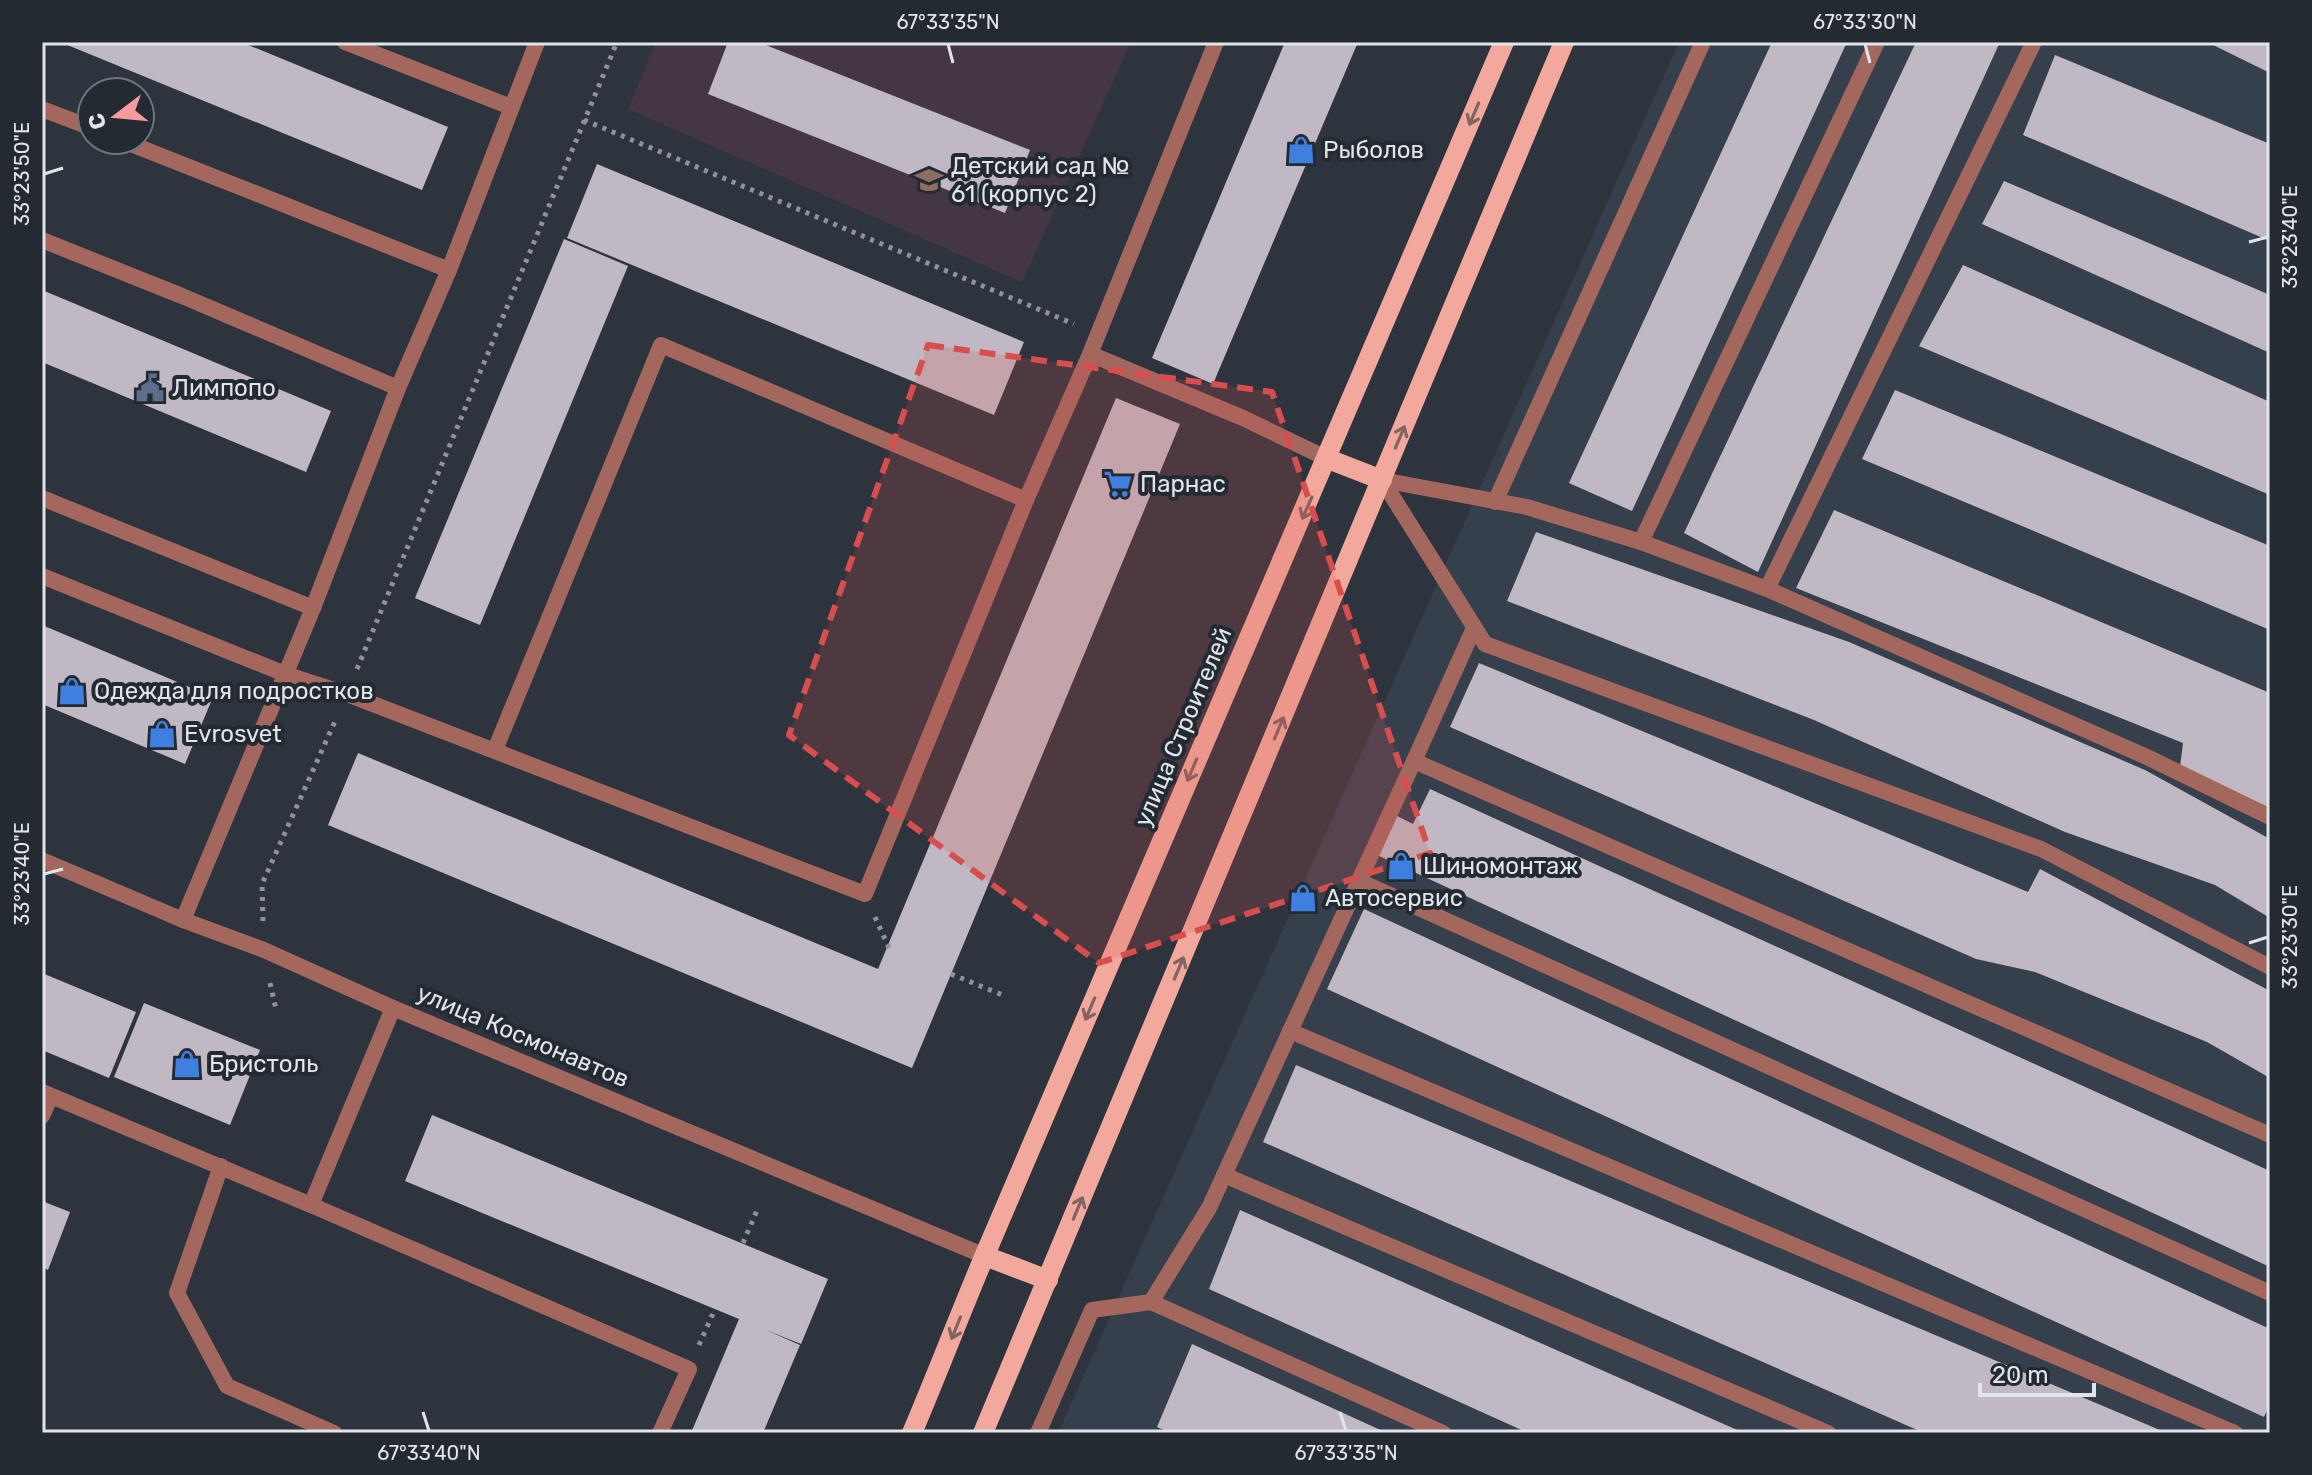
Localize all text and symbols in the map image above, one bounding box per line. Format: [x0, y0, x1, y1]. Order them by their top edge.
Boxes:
text: 67°33'35"N [896, 10, 1000, 34]
text: 67°33'30"N [1813, 10, 1917, 34]
north arrow [76, 76, 156, 156]
one-way arrow [1466, 101, 1481, 126]
text: С [82, 110, 112, 133]
text: 33°23'50"E [10, 122, 34, 226]
shop icon: Рыболов [1286, 135, 1316, 165]
place label: Рыболов [1323, 136, 1424, 164]
place label: Детский сад № 61 (корпус 2) [951, 152, 1130, 208]
school or university icon: Детский сад № 61 (корпус 2) [914, 165, 944, 195]
text: 33°23'40"E [2278, 185, 2302, 289]
public building icon: Лимпопо [135, 373, 165, 403]
place label: Лимпопо [172, 374, 276, 402]
one-way arrow [1394, 425, 1409, 449]
supermarket icon: Парнас [1103, 469, 1133, 499]
place label: Парнас [1140, 470, 1226, 498]
one-way arrow [1298, 495, 1313, 520]
street label: улица Строителей [1128, 623, 1238, 831]
shop icon: Одежда для подростков [57, 676, 87, 706]
place label: Одежда для подростков [94, 677, 374, 705]
one-way arrow [1272, 716, 1287, 741]
shop icon: Evrosvet [147, 719, 177, 749]
place label: Evrosvet [184, 720, 282, 748]
one-way arrow [1184, 757, 1199, 782]
text: 33°23'40"E [10, 822, 34, 926]
shop icon: Шиномонтаж [1386, 851, 1416, 881]
place label: Шиномонтаж [1423, 852, 1578, 880]
shop icon: Автосервис [1288, 883, 1318, 913]
place label: Автосервис [1325, 884, 1463, 912]
text: 33°23'30"E [2278, 885, 2302, 989]
one-way arrow [1172, 956, 1187, 981]
street label: улица Космонавтов [413, 979, 633, 1093]
one-way arrow [1082, 996, 1097, 1021]
shop icon: Бристоль [172, 1049, 202, 1079]
place label: Бристоль [209, 1050, 318, 1078]
one-way arrow [1072, 1196, 1087, 1221]
one-way arrow [948, 1315, 962, 1340]
scale bar [1980, 1347, 2094, 1397]
text: 20 m [1992, 1361, 2049, 1389]
text: 67°33'40"N [377, 1441, 481, 1465]
text: 67°33'35"N [1294, 1441, 1398, 1465]

